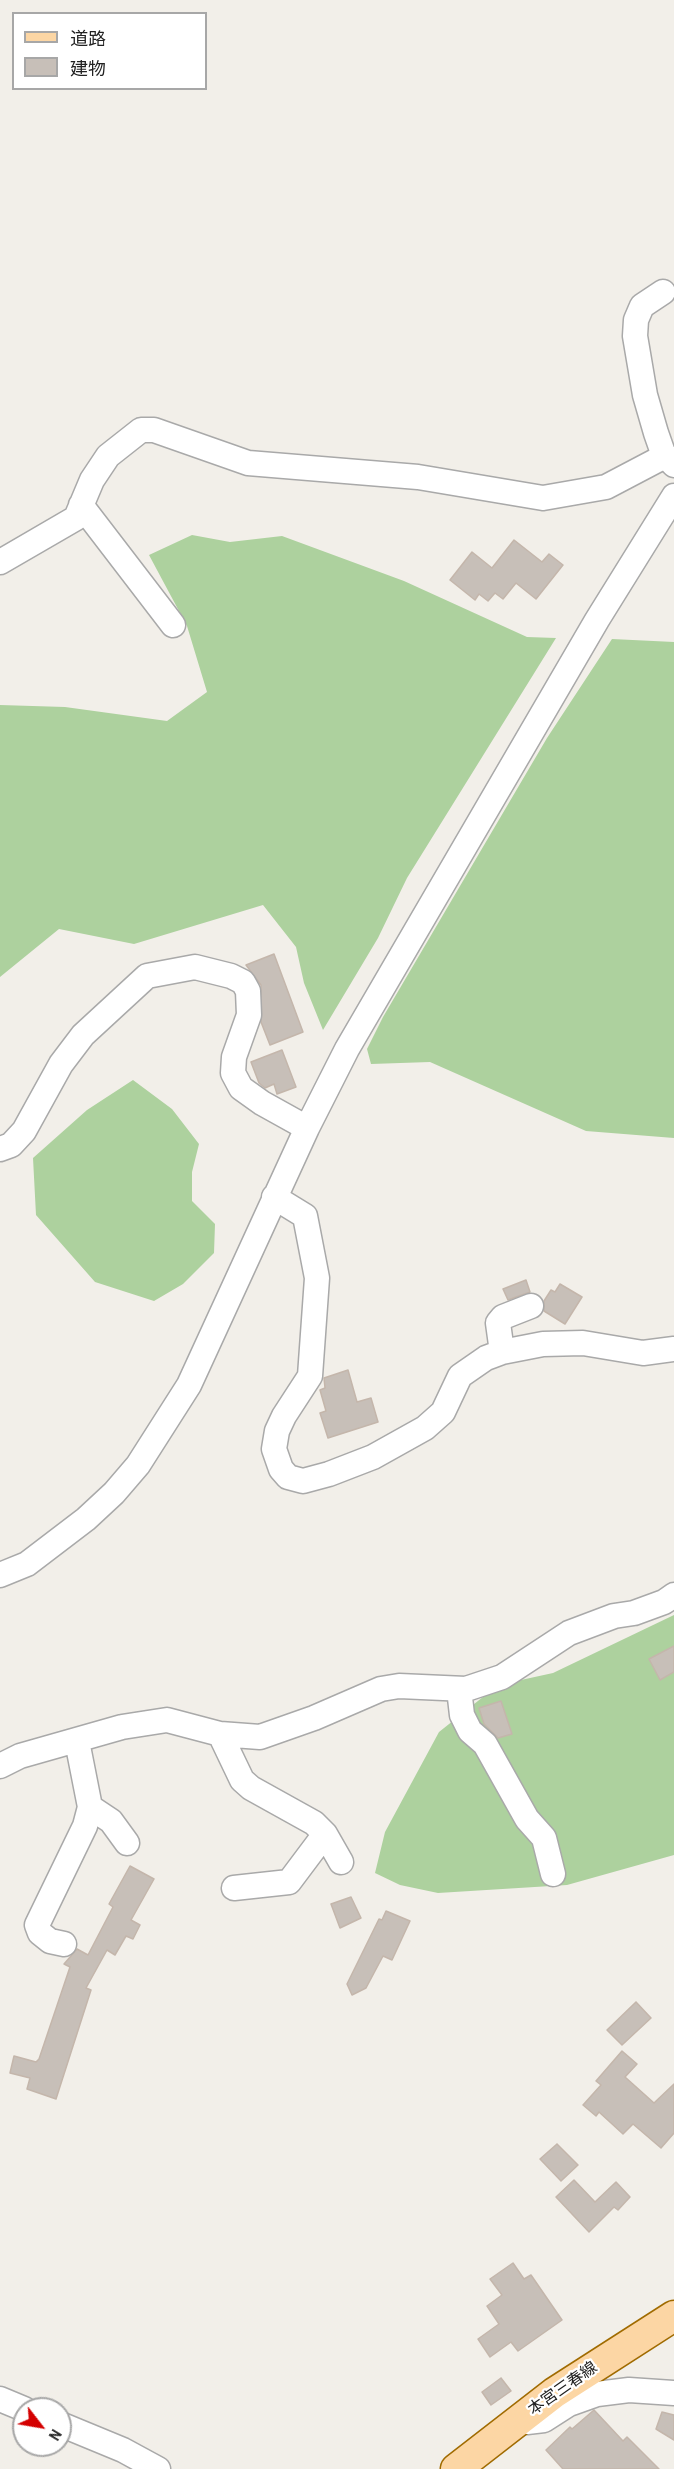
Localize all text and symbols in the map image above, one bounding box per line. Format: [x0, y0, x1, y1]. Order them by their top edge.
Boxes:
legend [12, 12, 207, 90]
text: 道路 [70, 26, 106, 51]
text: 建物 [70, 56, 106, 81]
street label: 本宮三春線 [525, 2358, 601, 2420]
north arrow [12, 2397, 72, 2457]
text: N [44, 2426, 68, 2445]

